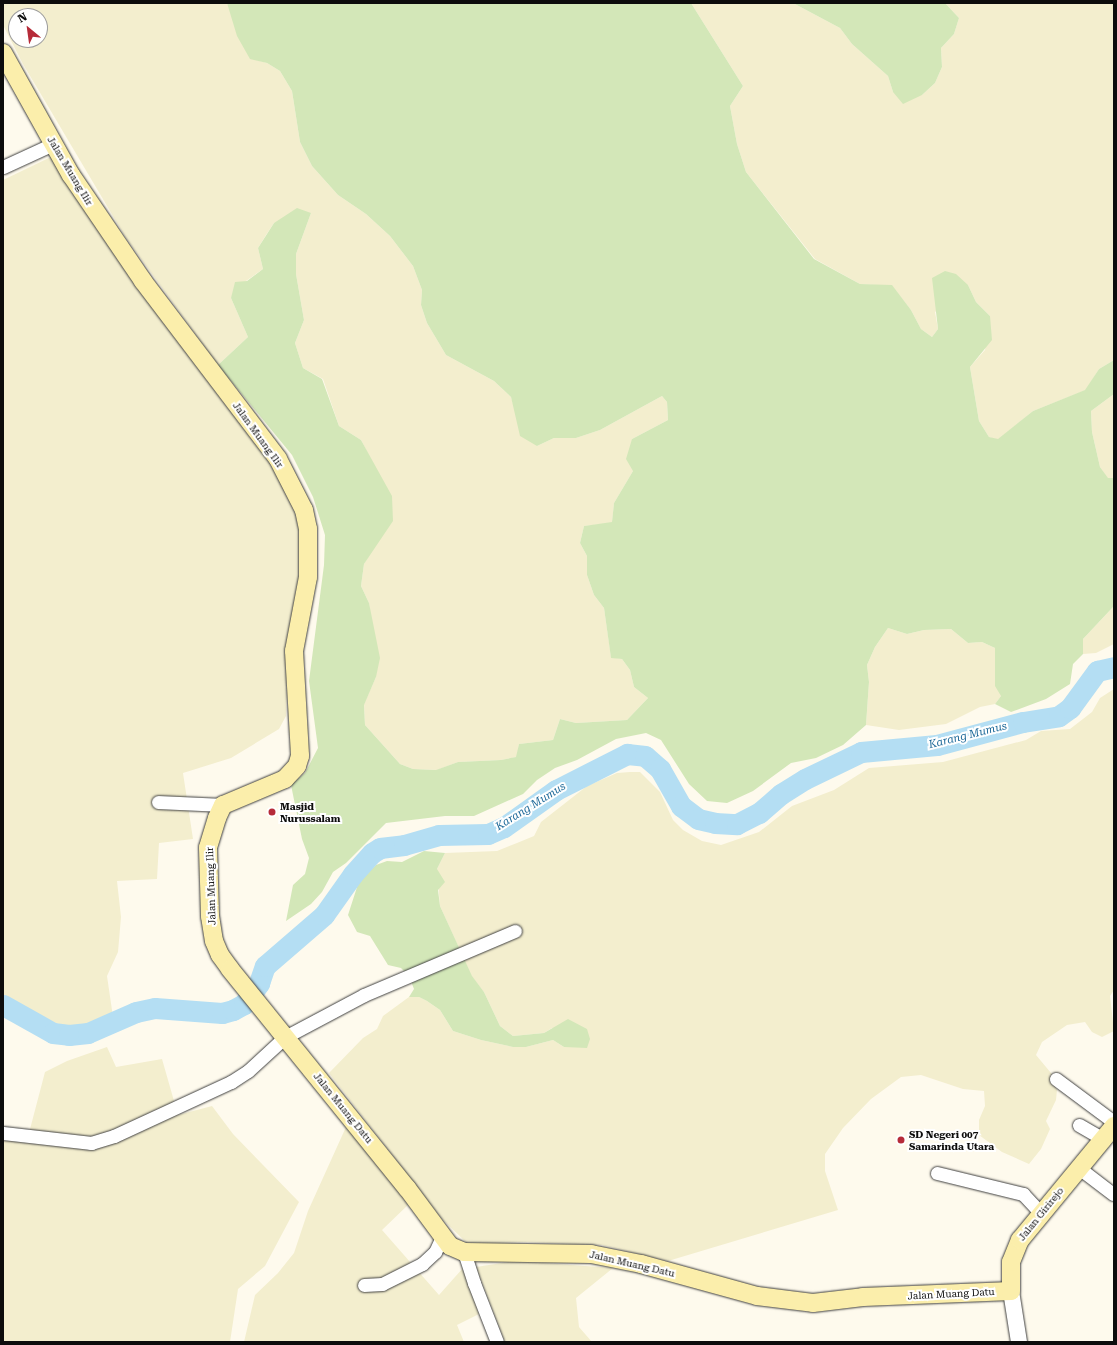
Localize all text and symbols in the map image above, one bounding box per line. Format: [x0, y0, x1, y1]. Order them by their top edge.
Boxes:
north arrow [8, 8, 48, 48]
text: N [16, 10, 29, 26]
street label: Jalan Muang Ilir [45, 134, 95, 208]
street label: Jalan Muang Ilir [230, 400, 286, 470]
water label: Karang Mumus [927, 720, 1009, 752]
water label: Karang Mumus [493, 780, 569, 834]
place label: Masjid Nurussalam [280, 800, 340, 824]
marker: Masjid Nurussalam [267, 807, 277, 817]
street label: Jalan Muang Ilir [204, 847, 218, 925]
street label: Jalan Muang Datu [311, 1070, 375, 1146]
place label: SD Negeri 007 Samarinda Utara [909, 1128, 994, 1152]
marker: SD Negeri 007 Samarinda Utara [896, 1135, 906, 1145]
street label: Jalan Girirejo [1016, 1185, 1066, 1243]
street label: Jalan Muang Datu [588, 1248, 676, 1280]
street label: Jalan Muang Datu [907, 1286, 995, 1302]

